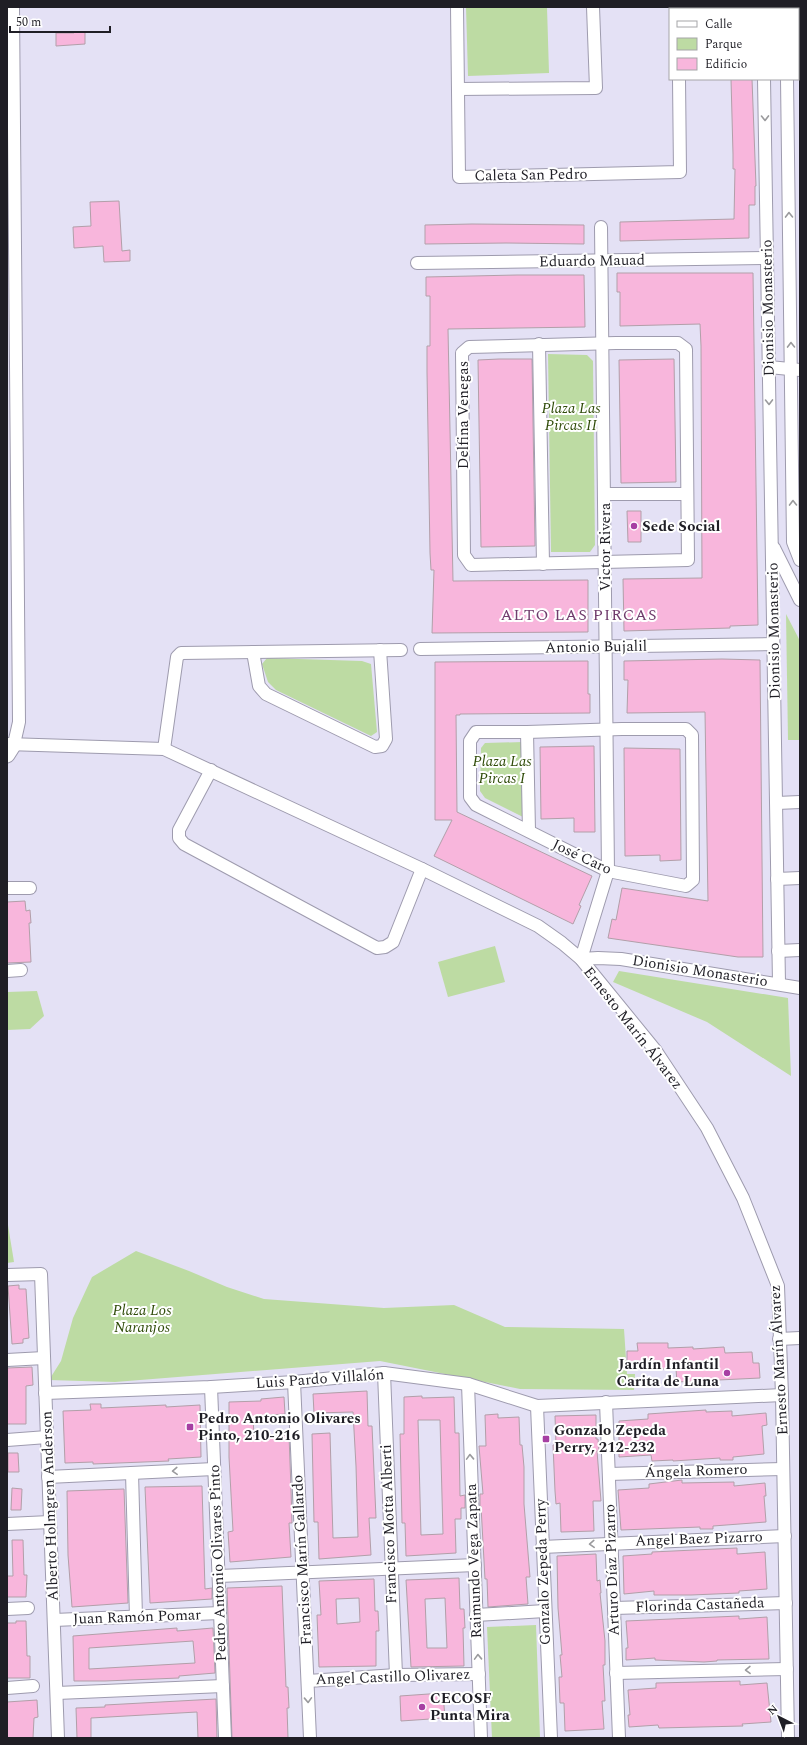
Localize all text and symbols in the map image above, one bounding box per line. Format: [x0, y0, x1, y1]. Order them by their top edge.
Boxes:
scale bar [10, 8, 110, 34]
legend [669, 8, 799, 80]
text: 50 m [16, 13, 41, 32]
text: Calle [705, 15, 733, 34]
text: Parque [705, 35, 742, 54]
text: Edificio [705, 55, 747, 74]
one-way arrow [761, 115, 769, 121]
street label: Caleta San Pedro [474, 163, 588, 187]
one-way arrow [785, 212, 793, 218]
street label: Dionisio Monasterio [755, 239, 781, 377]
street label: Eduardo Mauad [539, 249, 645, 273]
one-way arrow [786, 342, 795, 348]
street label: Delfina Venegas [452, 361, 475, 469]
park label: Plaza Las Pircas II [541, 397, 601, 437]
one-way arrow [765, 399, 774, 405]
one-way arrow [789, 500, 797, 506]
street label: Victor Rivera [594, 502, 617, 591]
place label: Sede Social [642, 515, 721, 538]
marker: Sede Social [629, 521, 639, 531]
street label: Dionisio Monasterio [761, 562, 787, 700]
district label: ALTO LAS PIRCAS [500, 603, 658, 627]
street label: Antonio Bujalil [545, 635, 647, 659]
park label: Plaza Las Pircas I [472, 750, 532, 790]
street label: José Caro [548, 833, 616, 881]
street label: Dionisio Monasterio [631, 949, 769, 993]
street label: Ernesto Marín Álvarez [578, 962, 688, 1094]
street label: Ernesto Marín Álvarez [764, 1284, 794, 1436]
park label: Plaza Los Naranjos [112, 1299, 172, 1339]
place label: Jardín Infantil Carita de Luna [616, 1353, 719, 1393]
street label: Luis Pardo Villalón [255, 1363, 385, 1395]
marker: Jardín Infantil Carita de Luna [722, 1368, 732, 1378]
place label: Pedro Antonio Olivares Pinto, 210-216 [198, 1407, 361, 1447]
street label: Alberto Holmgren Anderson [35, 1410, 65, 1602]
place label: Gonzalo Zepeda Perry, 212-232 [554, 1419, 666, 1459]
marker: Pedro Antonio Olivares Pinto, 210-216 [185, 1422, 195, 1432]
marker: Gonzalo Zepeda Perry, 212-232 [541, 1434, 551, 1444]
street label: Francisco Motta Alberti [375, 1444, 403, 1604]
one-way arrow [466, 1454, 475, 1460]
street label: Ángela Romero [644, 1458, 748, 1484]
street label: Pedro Antonio Olivares Pinto [203, 1464, 233, 1662]
one-way arrow [172, 1467, 178, 1476]
street label: Francisco Marín Gallardo [286, 1474, 318, 1646]
street label: Raimundo Vega Zapata [460, 1483, 488, 1639]
street label: Gonzalo Zepeda Perry [529, 1498, 557, 1646]
street label: Arturo Díaz Pizarro [598, 1504, 626, 1636]
street label: Angel Baez Pizarro [635, 1525, 763, 1553]
one-way arrow [589, 1539, 595, 1548]
street label: Florinda Castañeda [635, 1591, 766, 1619]
street label: Juan Ramón Pomar [72, 1603, 202, 1631]
one-way arrow [474, 1654, 482, 1660]
street label: Angel Castillo Olivarez [315, 1663, 471, 1691]
one-way arrow [745, 1666, 751, 1675]
place label: CECOSF Punta Mira [430, 1687, 510, 1727]
one-way arrow [304, 1697, 313, 1703]
north arrow [759, 1697, 799, 1737]
text: N [764, 1701, 782, 1719]
marker: CECOSF Punta Mira [417, 1702, 427, 1712]

